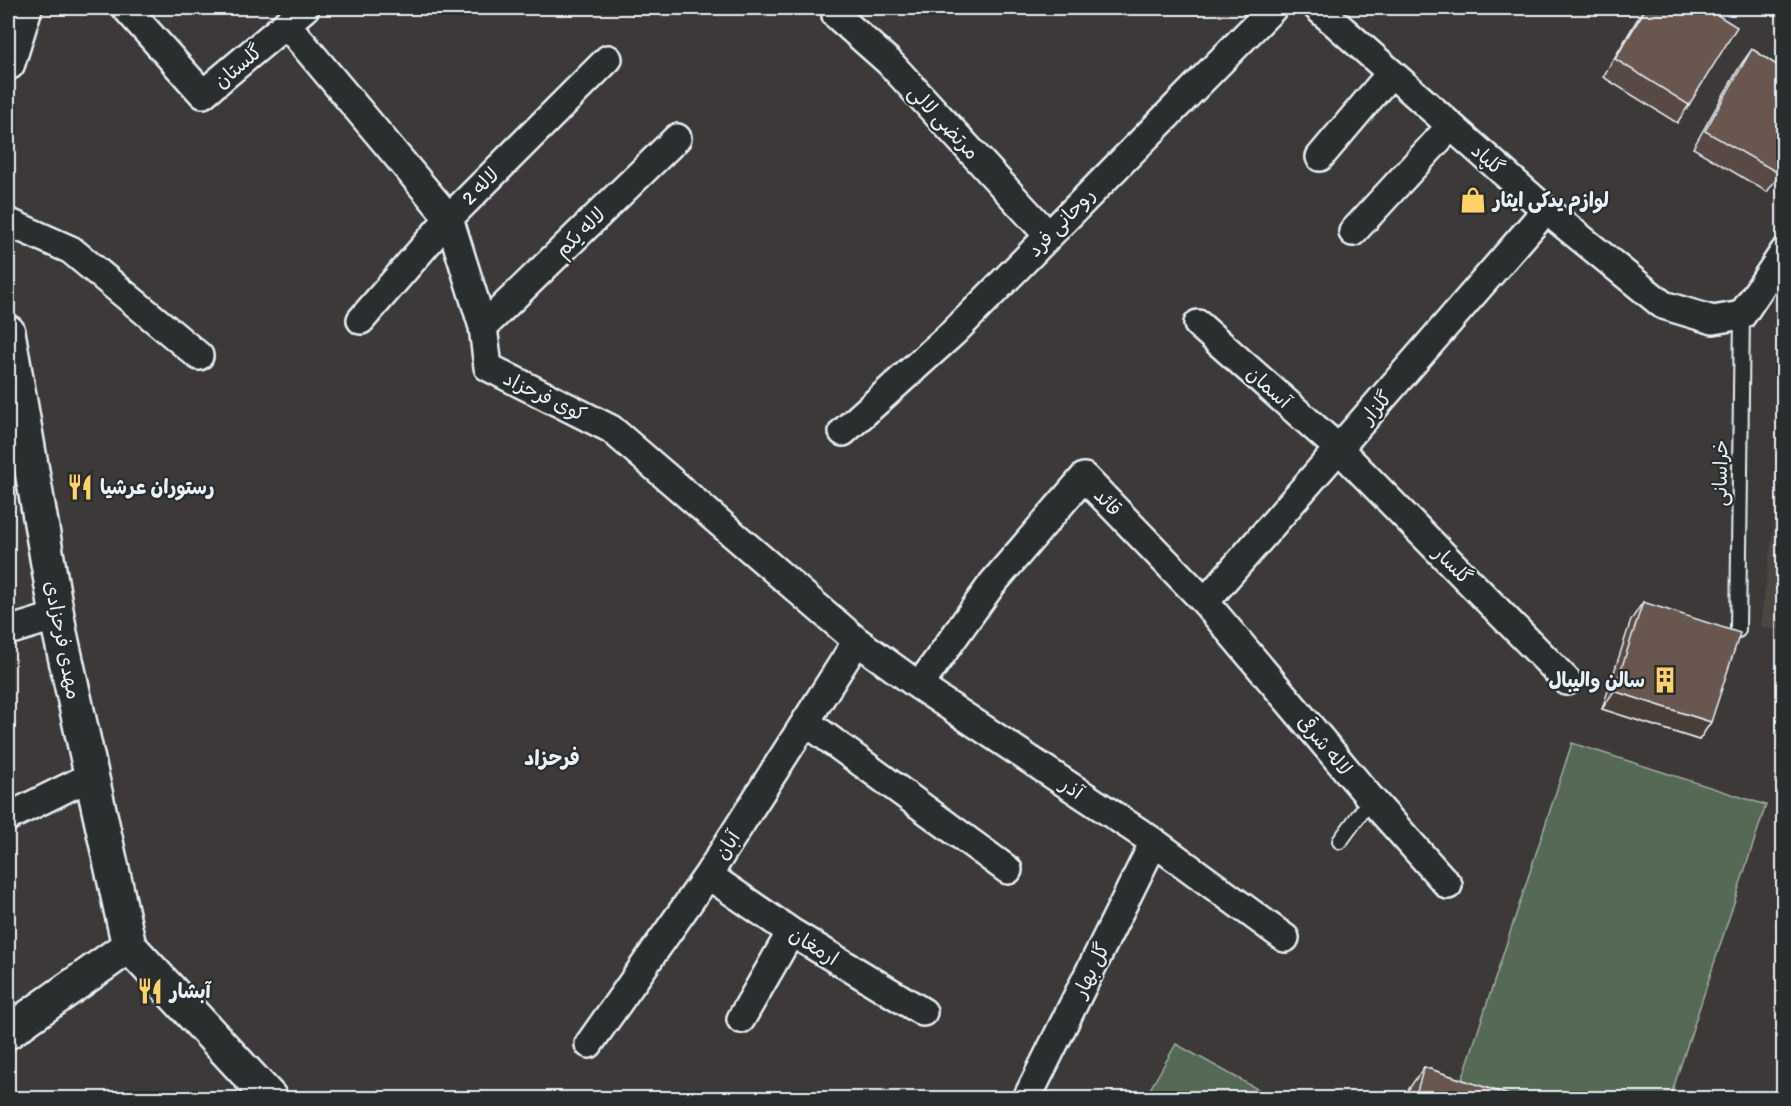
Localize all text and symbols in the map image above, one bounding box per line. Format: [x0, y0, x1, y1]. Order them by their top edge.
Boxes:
street label: گلستان [209, 39, 267, 93]
street label: مرتضی لالی [903, 80, 984, 165]
street label: گلپاد [1466, 138, 1509, 181]
street label: لاله 2 [456, 162, 504, 210]
street label: روحانی فرد [1022, 182, 1101, 262]
shop icon: لوازم یدکی ایثار [1458, 185, 1488, 215]
place label: لوازم یدکی ایثار [1491, 188, 1609, 215]
street label: لاله یکم [550, 202, 612, 264]
street label: آسمان [1242, 361, 1297, 414]
street label: کوی فرحزاد [500, 366, 590, 426]
street label: گلزار [1354, 386, 1397, 430]
street label: خراسانی [1707, 439, 1734, 507]
restaurant icon: رستوران عرشیا [65, 472, 95, 502]
place label: رستوران عرشیا [100, 475, 215, 501]
street label: قائد [1089, 483, 1127, 521]
street label: گلسار [1427, 539, 1477, 589]
street label: مهدی فرحزادی [40, 579, 86, 701]
building icon: سالن والیبال [1650, 665, 1680, 695]
place label: سالن والیبال [1548, 668, 1645, 693]
street label: لاله شرقی [1293, 709, 1358, 780]
district label: فرحزاد [524, 745, 580, 770]
street label: آذر [1054, 771, 1089, 805]
street label: آبان [709, 825, 746, 864]
street label: ارمغان [785, 922, 843, 970]
street label: گل بهار [1067, 939, 1114, 1003]
restaurant icon: آبشار [135, 976, 165, 1006]
place label: آبشار [168, 979, 213, 1004]

